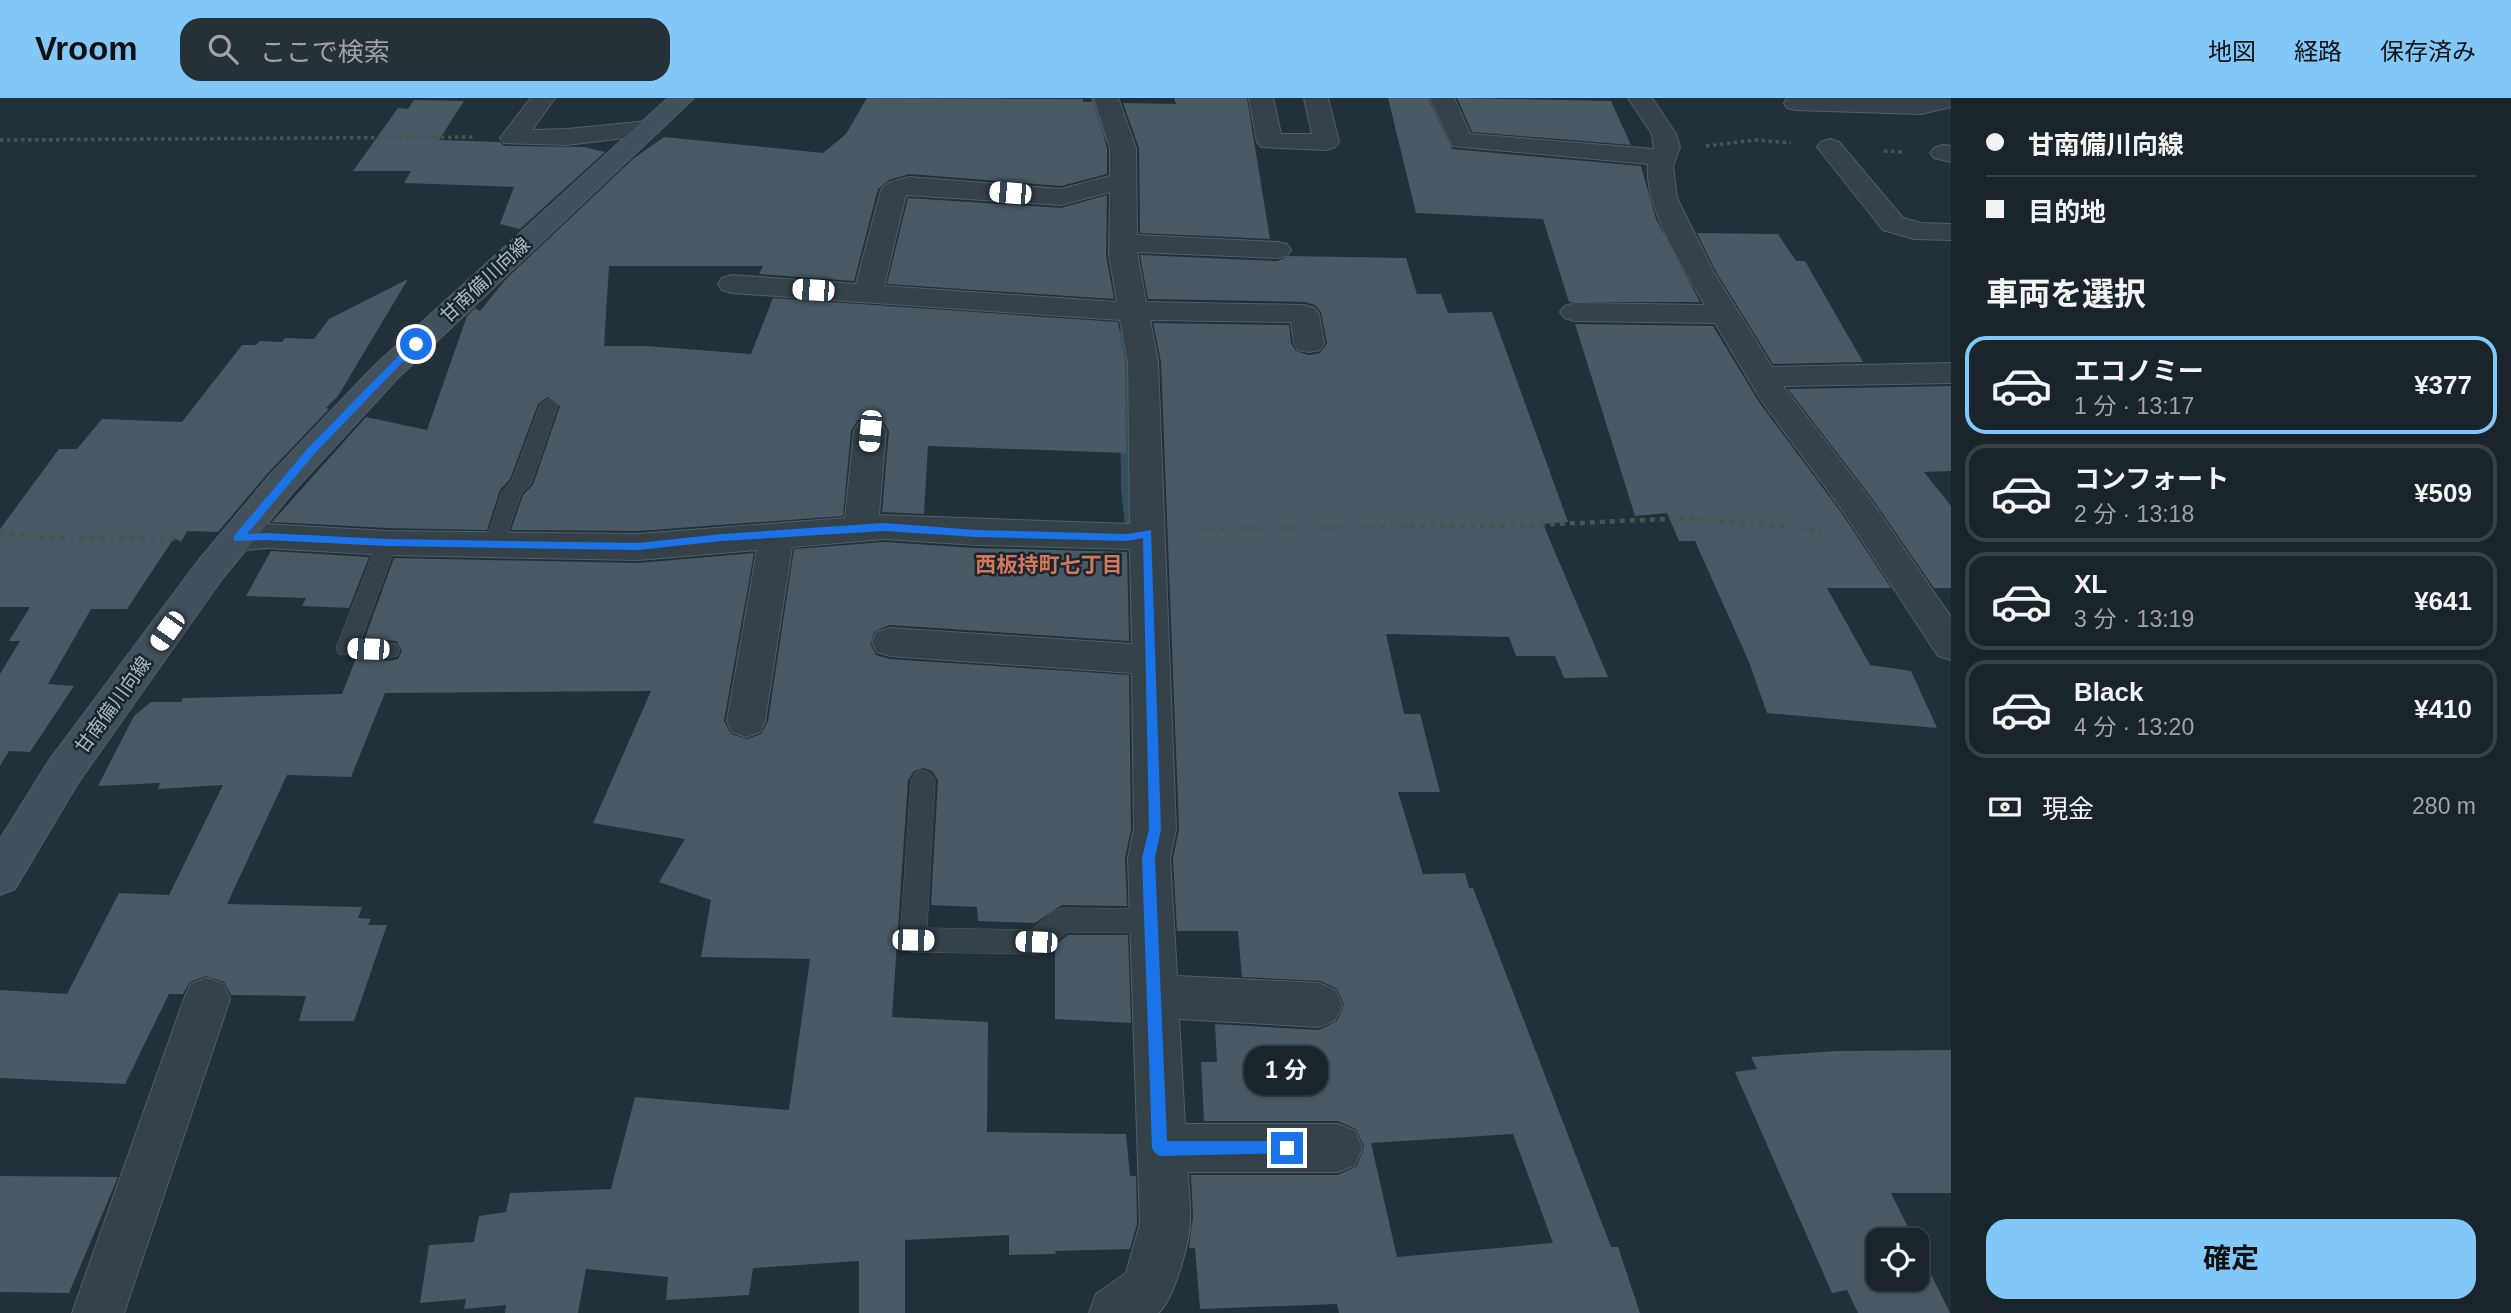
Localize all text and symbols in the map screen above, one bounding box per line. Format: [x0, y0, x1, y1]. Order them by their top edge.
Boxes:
search box [180, 18, 670, 81]
text: Vroom [35, 30, 138, 67]
icon: search [204, 30, 242, 68]
text: ここで検索 [260, 37, 390, 67]
text: 地図 [2208, 38, 2256, 65]
text: 経路 [2294, 38, 2342, 65]
text: 保存済み [2380, 38, 2476, 65]
text: 甘南備川向線 [2028, 130, 2184, 160]
car [989, 181, 1032, 205]
text: 目的地 [2028, 197, 2106, 227]
street label: 甘南備川向線 [436, 233, 534, 327]
text: 車両を選択 [1986, 276, 2146, 312]
car [792, 278, 835, 302]
route start [400, 328, 432, 360]
icon: car [1990, 354, 2053, 417]
text: エコノミー [2074, 356, 2204, 386]
text: ¥377 [2414, 370, 2472, 400]
text: 1 分 · 13:17 [2074, 393, 2194, 419]
car [858, 409, 883, 453]
icon: car [1990, 462, 2053, 525]
text: コンフォート [2074, 464, 2229, 494]
text: ¥509 [2414, 478, 2472, 508]
text: 2 分 · 13:18 [2074, 501, 2194, 527]
district label: 西板持町七丁目 [976, 553, 1123, 576]
text: XL [2074, 569, 2107, 599]
icon: car [1990, 570, 2053, 633]
text: ¥641 [2414, 586, 2472, 616]
text: 3 分 · 13:19 [2074, 606, 2194, 632]
car [147, 608, 188, 654]
car [347, 638, 390, 660]
street label: 甘南備川向線 [71, 653, 155, 757]
text: Black [2074, 677, 2143, 707]
icon: car [1990, 678, 2053, 741]
text: ¥410 [2414, 694, 2472, 724]
text: 4 分 · 13:20 [2074, 714, 2194, 740]
icon: cash [1986, 788, 2024, 826]
text: 280 m [2412, 793, 2476, 819]
text: 現金 [2042, 794, 2094, 824]
car [892, 929, 935, 951]
car [1015, 931, 1058, 953]
callout: 1 分 [1245, 1046, 1329, 1096]
text: 1 分 [1265, 1057, 1307, 1083]
route end [1271, 1132, 1303, 1164]
button: 確定 [1986, 1219, 2476, 1299]
map controls [1866, 1228, 1929, 1291]
button: locate [1866, 1228, 1929, 1291]

